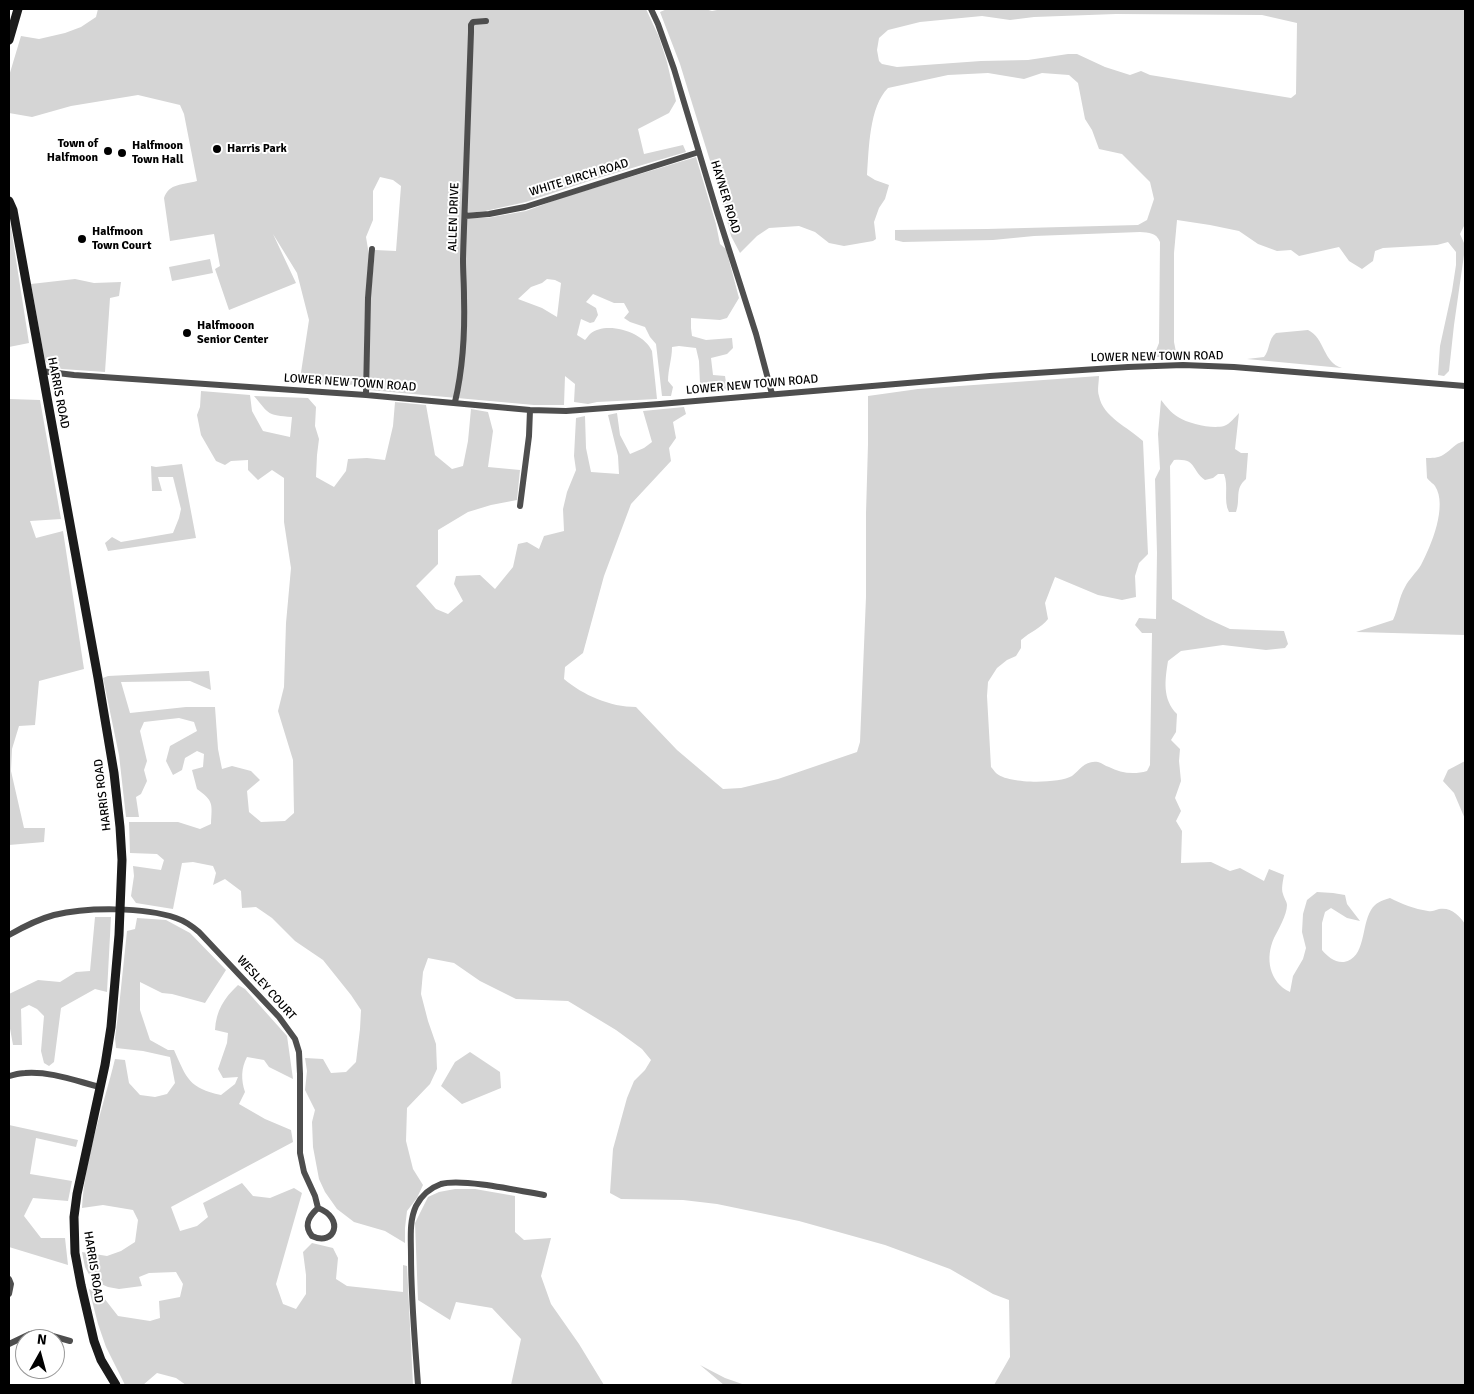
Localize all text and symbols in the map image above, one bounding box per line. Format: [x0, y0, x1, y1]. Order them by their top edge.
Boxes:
place label: Town of Halfmoon [47, 137, 98, 165]
place label: Halfmoon Town Hall [132, 139, 183, 167]
place label: Harris Park [227, 142, 287, 156]
marker: Harris Park [211, 143, 223, 155]
marker: Town of Halfmoon [102, 145, 114, 157]
marker: Halfmoon Town Hall [116, 147, 128, 159]
street label: WHITE BIRCH ROAD [528, 156, 630, 200]
street label: HAYNER ROAD [707, 159, 743, 235]
street label: ALLEN DRIVE [446, 182, 462, 252]
place label: Halfmoon Town Court [92, 225, 151, 253]
marker: Halfmoon Town Court [76, 233, 88, 245]
place label: Halfmooon Senior Center [197, 319, 268, 347]
marker: Halfmooon Senior Center [181, 327, 193, 339]
street label: LOWER NEW TOWN ROAD [1091, 349, 1223, 365]
street label: HARRIS ROAD [44, 356, 72, 430]
street label: LOWER NEW TOWN ROAD [283, 371, 417, 395]
street label: LOWER NEW TOWN ROAD [685, 372, 819, 398]
street label: HARRIS ROAD [91, 758, 115, 832]
street label: WESLEY COURT [233, 953, 299, 1023]
street label: HARRIS ROAD [80, 1230, 106, 1304]
north arrow [15, 1329, 65, 1379]
text: N [36, 1331, 48, 1349]

